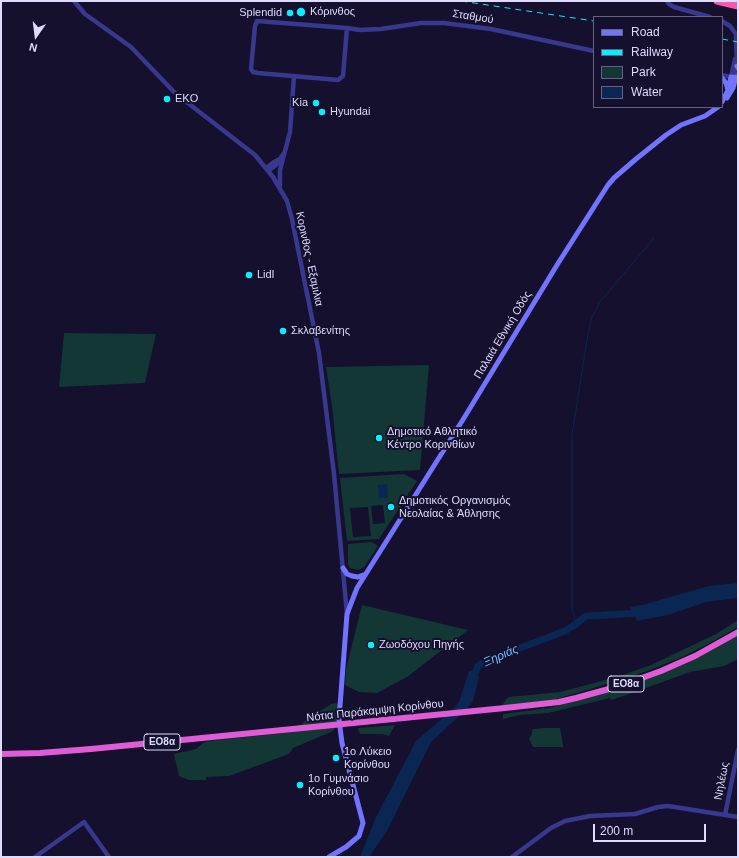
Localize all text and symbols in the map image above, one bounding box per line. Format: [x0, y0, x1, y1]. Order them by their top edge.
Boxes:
place label: Κόρινθος [310, 5, 355, 19]
place label: Splendid [239, 6, 282, 20]
marker: Κόρινθος [295, 6, 307, 18]
street label: Σταθμού [452, 7, 494, 27]
marker: Splendid [285, 8, 295, 18]
north arrow [16, 16, 56, 56]
legend [593, 16, 723, 108]
text: Road [631, 25, 660, 39]
text: N [28, 41, 38, 54]
text: Railway [631, 45, 673, 59]
text: Park [631, 65, 656, 79]
text: Water [631, 85, 663, 99]
place label: EKO [175, 92, 198, 106]
marker: EKO [162, 94, 172, 104]
place label: Kia [292, 96, 308, 110]
marker: Kia [311, 98, 321, 108]
place label: Hyundai [330, 105, 370, 119]
marker: Hyundai [317, 107, 327, 117]
street label: Κορινθος - Εξαμιλια [293, 211, 325, 307]
place label: Lidl [257, 268, 274, 282]
marker: Lidl [244, 270, 254, 280]
street label: Παλαιά Εθνική Οδός [472, 289, 534, 381]
place label: Σκλαβενίτης [291, 324, 350, 338]
marker: Σκλαβενίτης [278, 326, 288, 336]
place label: Δημοτικό Αθλητικό Κέντρο Κορινθίων [387, 425, 477, 451]
marker: Δημοτικό Αθλητικό Κέντρο Κορινθίων [374, 433, 384, 443]
place label: Δημοτικός Οργανισμός Νεολαίας & Άθλησης [399, 494, 511, 520]
marker: Δημοτικός Οργανισμός Νεολαίας & Άθλησης [386, 502, 396, 512]
place label: Ζωοδόχου Πηγής [379, 638, 464, 652]
marker: Ζωοδόχου Πηγής [366, 640, 376, 650]
water label: Ξηριάς [481, 642, 521, 670]
road number: ΕΟ8α [608, 676, 644, 692]
street label: Νότια Παράκαμψη Κορίνθου [306, 697, 444, 725]
road number: ΕΟ8α [144, 734, 180, 750]
place label: 1ο Λύκειο Κορίνθου [344, 745, 392, 771]
marker: 1ο Λύκειο Κορίνθου [331, 753, 341, 763]
street label: Νηλέως [712, 761, 732, 801]
place label: 1ο Γυμνάσιο Κορίνθου [308, 772, 369, 798]
marker: 1ο Γυμνάσιο Κορίνθου [295, 780, 305, 790]
scale bar [595, 816, 708, 842]
text: 200 m [600, 824, 633, 838]

